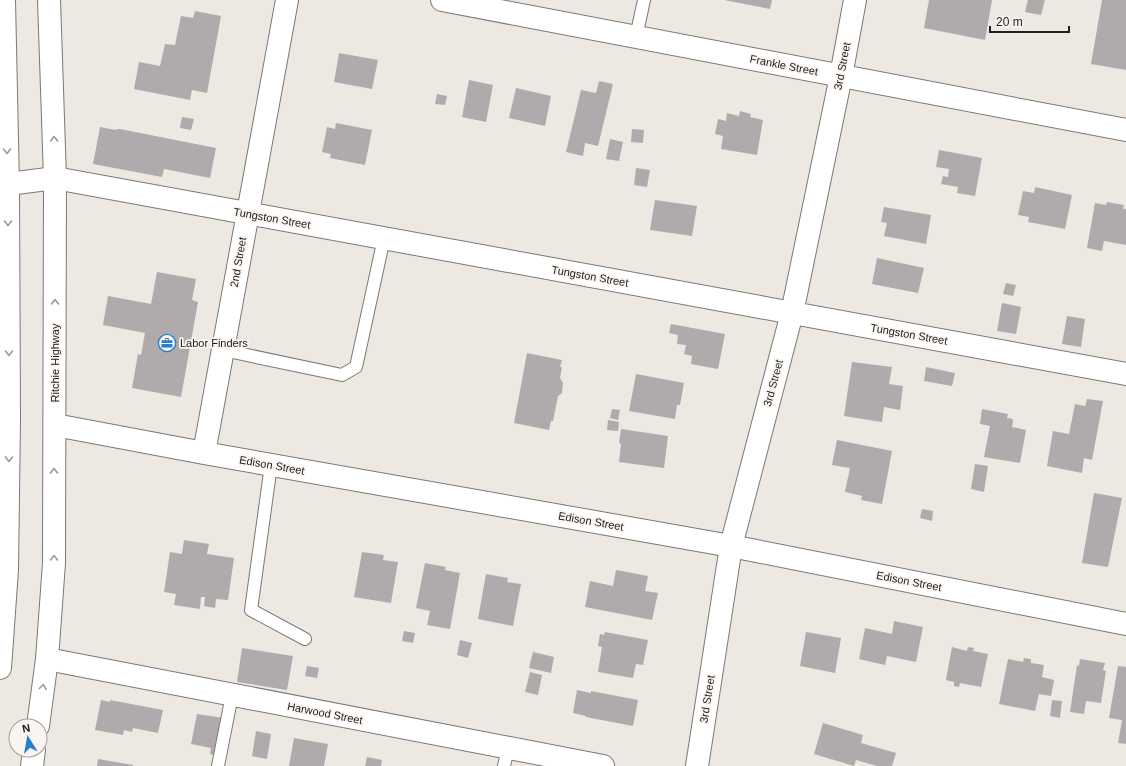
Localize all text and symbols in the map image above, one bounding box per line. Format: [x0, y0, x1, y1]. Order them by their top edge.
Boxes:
scale bar [990, 8, 1069, 34]
text: 20 m [996, 15, 1023, 29]
street label: 3rd Street [832, 41, 852, 91]
street label: Frankle Street [749, 53, 819, 77]
one-way arrow [49, 136, 58, 142]
one-way arrow [3, 148, 11, 154]
street label: Tungston Street [233, 205, 311, 231]
one-way arrow [4, 220, 12, 226]
street label: 2nd Street [228, 236, 248, 288]
street label: Tungston Street [551, 263, 629, 289]
one-way arrow [51, 299, 59, 305]
street label: Tungston Street [870, 321, 948, 347]
street label: Ritchie Highway [49, 323, 61, 402]
office icon: Labor Finders [157, 333, 177, 353]
place label: Labor Finders [180, 337, 248, 349]
one-way arrow [5, 350, 13, 356]
street label: 3rd Street [761, 358, 785, 408]
street label: Edison Street [238, 453, 306, 477]
one-way arrow [4, 456, 13, 462]
one-way arrow [50, 468, 58, 474]
street label: Edison Street [557, 509, 625, 533]
one-way arrow [50, 555, 58, 561]
street label: Edison Street [875, 569, 943, 593]
street label: 3rd Street [697, 674, 717, 724]
one-way arrow [38, 684, 47, 690]
street label: Harwood Street [286, 700, 364, 726]
north arrow [8, 718, 48, 758]
text: N [21, 722, 31, 735]

